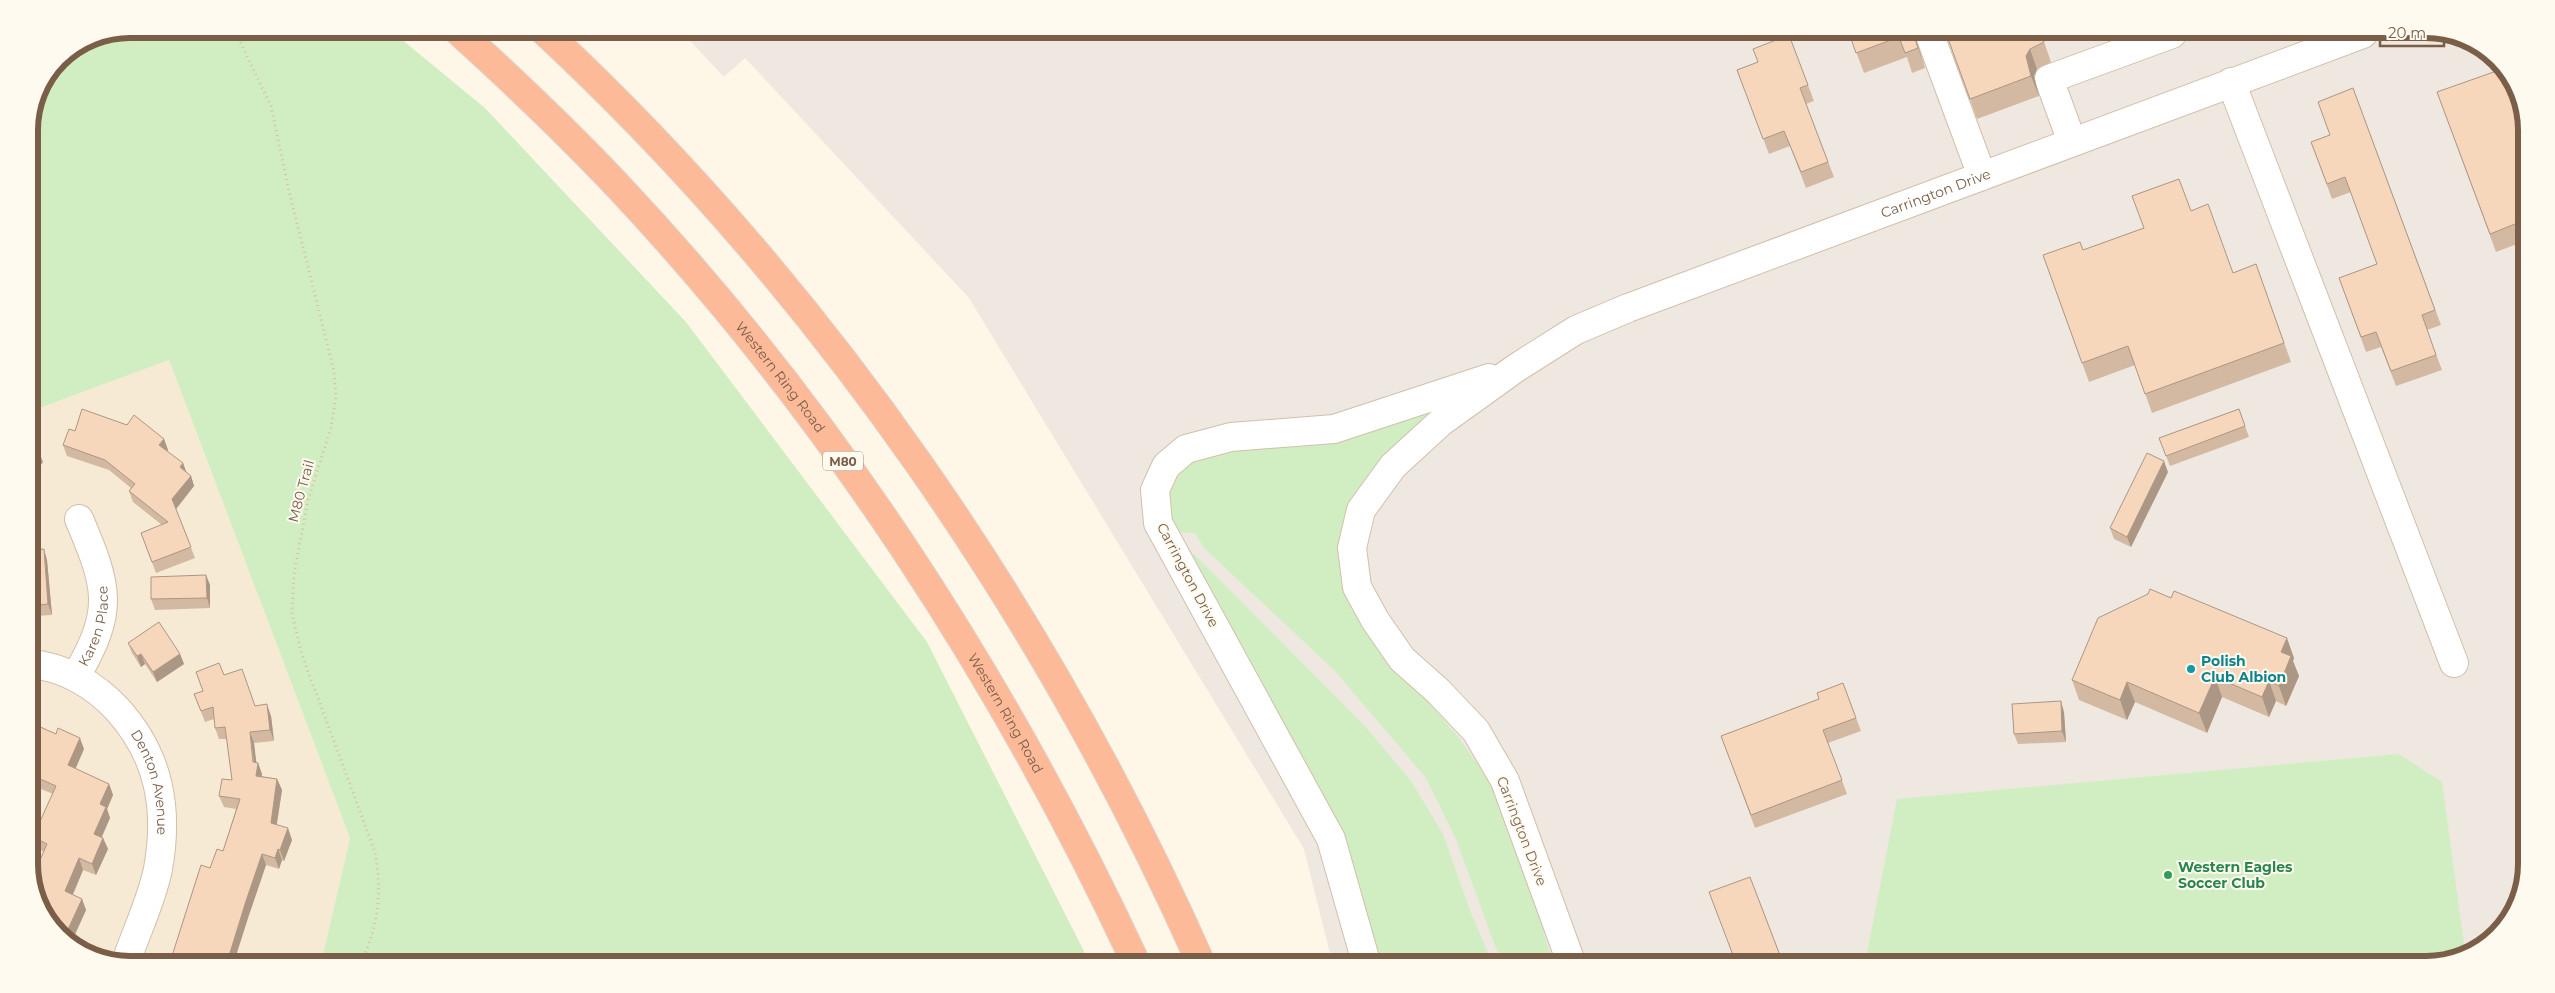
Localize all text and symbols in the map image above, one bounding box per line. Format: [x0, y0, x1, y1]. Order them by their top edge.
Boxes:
scale bar [2380, 15, 2444, 47]
text: 20 m [2388, 23, 2426, 42]
street label: Carrington Drive [1878, 165, 1993, 222]
street label: Western Ring Road [731, 318, 829, 436]
road number: M80 [823, 452, 863, 471]
street label: M80 Trail [284, 458, 318, 524]
street label: Carrington Drive [1153, 520, 1223, 630]
street label: Karen Place [74, 585, 112, 669]
street label: Western Ring Road [964, 650, 1047, 776]
place label: Polish Club Albion [2201, 652, 2286, 686]
marker: Polish Club Albion [2185, 663, 2197, 675]
street label: Denton Avenue [127, 726, 171, 835]
street label: Carrington Drive [1493, 774, 1551, 888]
place label: Western Eagles Soccer Club [2178, 858, 2293, 892]
marker: Western Eagles Soccer Club [2162, 869, 2174, 881]

